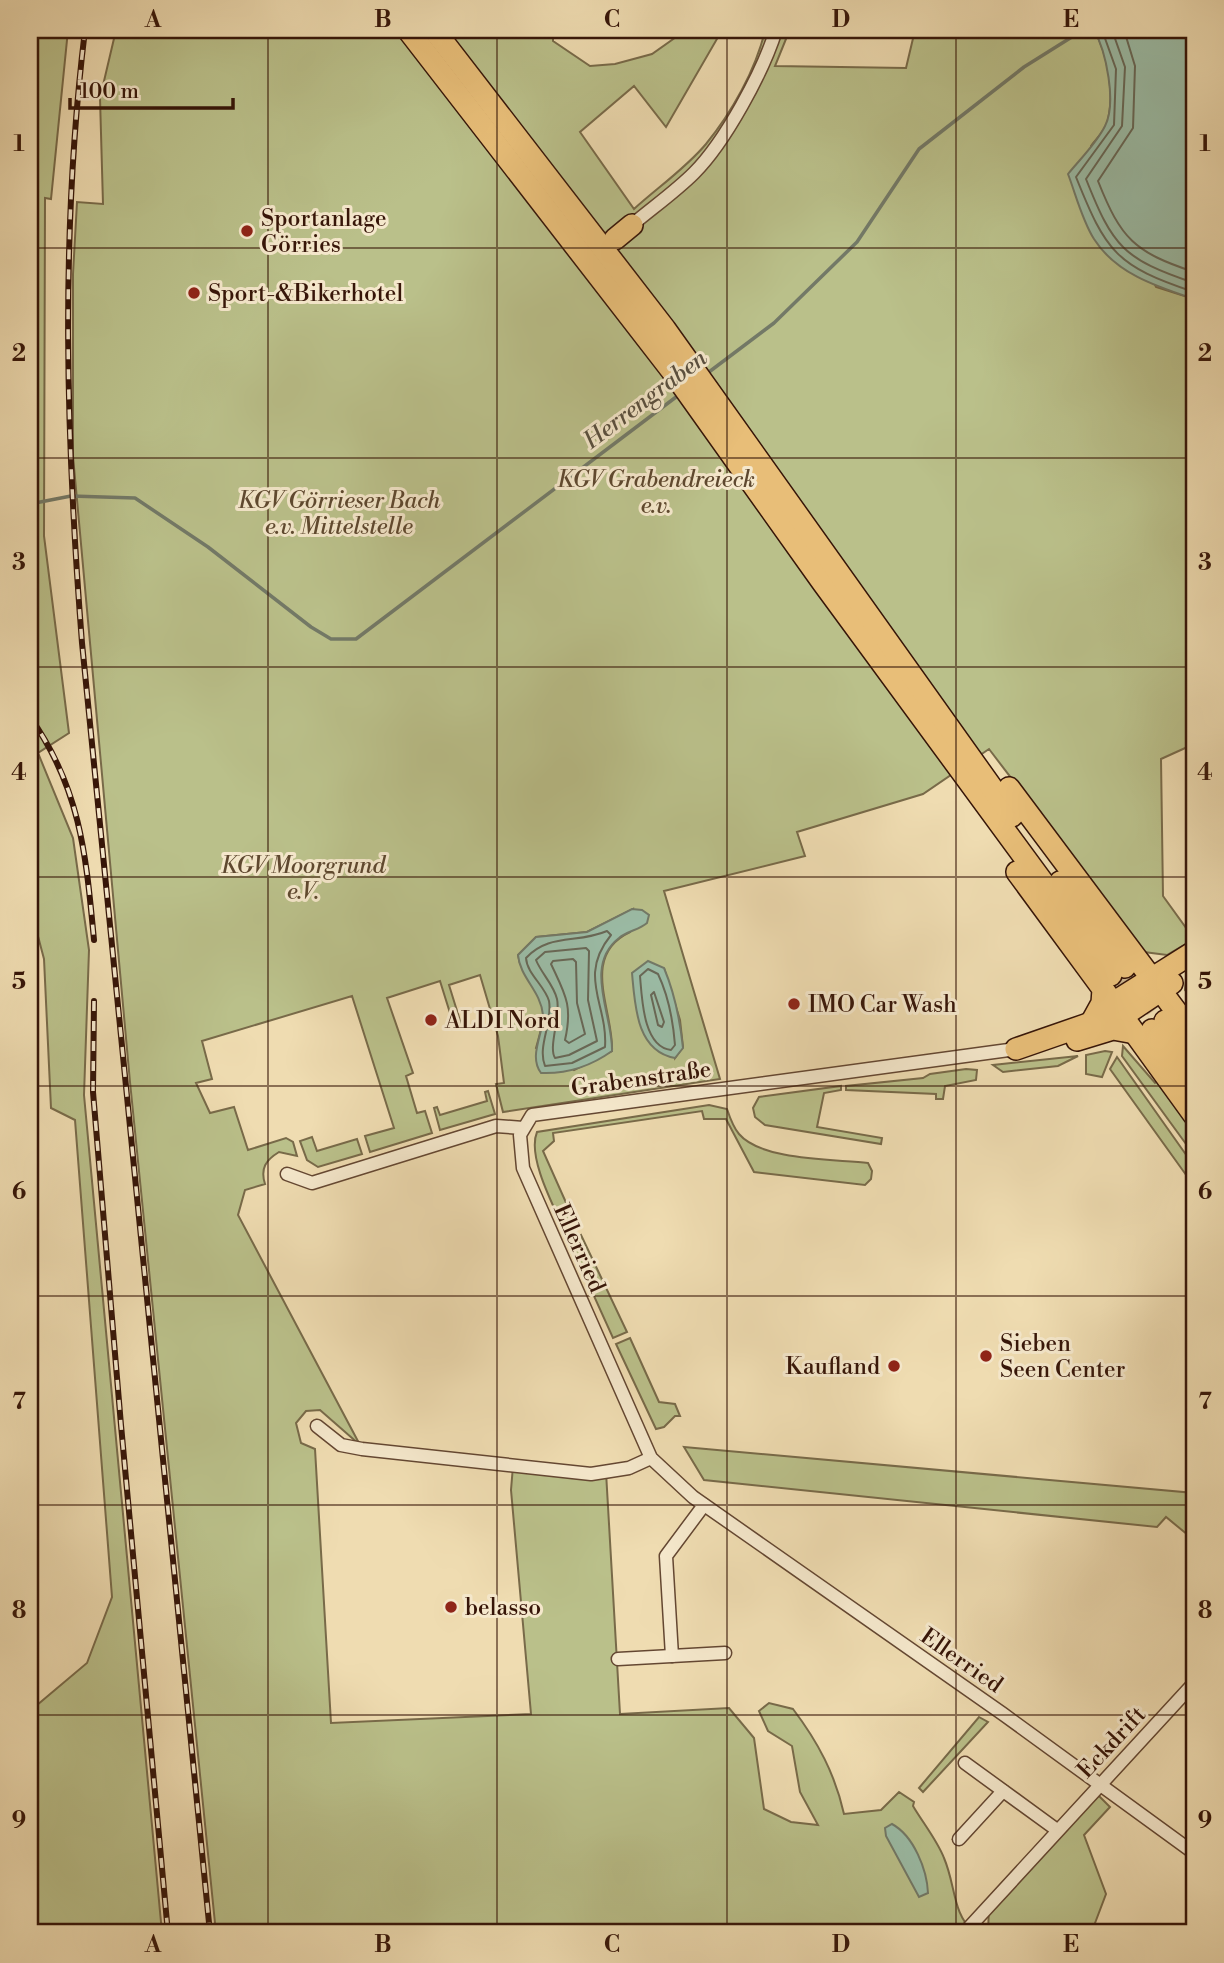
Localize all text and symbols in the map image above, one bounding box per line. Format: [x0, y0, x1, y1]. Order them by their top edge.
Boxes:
text: A [144, 6, 162, 34]
text: B [374, 6, 392, 34]
text: C [604, 6, 620, 34]
text: D [832, 6, 850, 34]
text: E [1063, 6, 1079, 34]
scale bar [70, 66, 233, 110]
text: 100 m [80, 79, 139, 105]
text: 1 [13, 130, 25, 158]
text: 1 [1199, 130, 1211, 158]
place label: Sportanlage Görries [261, 205, 387, 259]
marker: Sportanlage Görries [239, 223, 255, 239]
place label: Sport-&Bikerhotel [208, 280, 403, 308]
marker: Sport-&Bikerhotel [186, 285, 202, 301]
text: 2 [12, 340, 26, 368]
text: 2 [1198, 340, 1212, 368]
water label: Herrengraben [577, 343, 714, 457]
park label: KGV Grabendreieck e.v. [557, 466, 755, 520]
park label: KGV Görrieser Bach e.v. Mittelstelle [238, 487, 441, 541]
text: 3 [12, 549, 26, 577]
text: 3 [1198, 549, 1212, 577]
text: 4 [11, 759, 27, 787]
text: 4 [1197, 759, 1213, 787]
park label: KGV Moorgrund e.V. [221, 852, 386, 906]
text: 5 [12, 968, 26, 996]
text: 5 [1198, 968, 1212, 996]
place label: IMO Car Wash [808, 991, 957, 1019]
marker: IMO Car Wash [786, 996, 802, 1012]
place label: ALDI Nord [444, 1007, 560, 1035]
marker: ALDI Nord [423, 1012, 439, 1028]
street label: Grabenstraße [569, 1055, 713, 1103]
text: 6 [12, 1178, 26, 1206]
text: 6 [1198, 1178, 1212, 1206]
street label: Ellerried [547, 1200, 611, 1297]
place label: Sieben Seen Center [1000, 1330, 1126, 1384]
marker: Sieben Seen Center [978, 1348, 994, 1364]
place label: Kaufland [785, 1353, 880, 1381]
marker: Kaufland [886, 1358, 902, 1374]
text: 7 [12, 1388, 26, 1416]
text: 7 [1198, 1388, 1212, 1416]
place label: belasso [465, 1594, 541, 1622]
text: 8 [12, 1597, 26, 1625]
text: 8 [1198, 1597, 1212, 1625]
marker: belasso [443, 1599, 459, 1615]
street label: Ellerried [915, 1622, 1008, 1699]
street label: Eckdrift [1072, 1701, 1152, 1784]
text: 9 [12, 1807, 26, 1835]
text: 9 [1198, 1807, 1212, 1835]
text: A [144, 1931, 162, 1959]
text: B [374, 1931, 392, 1959]
text: C [604, 1931, 620, 1959]
text: D [832, 1931, 850, 1959]
text: E [1063, 1931, 1079, 1959]

